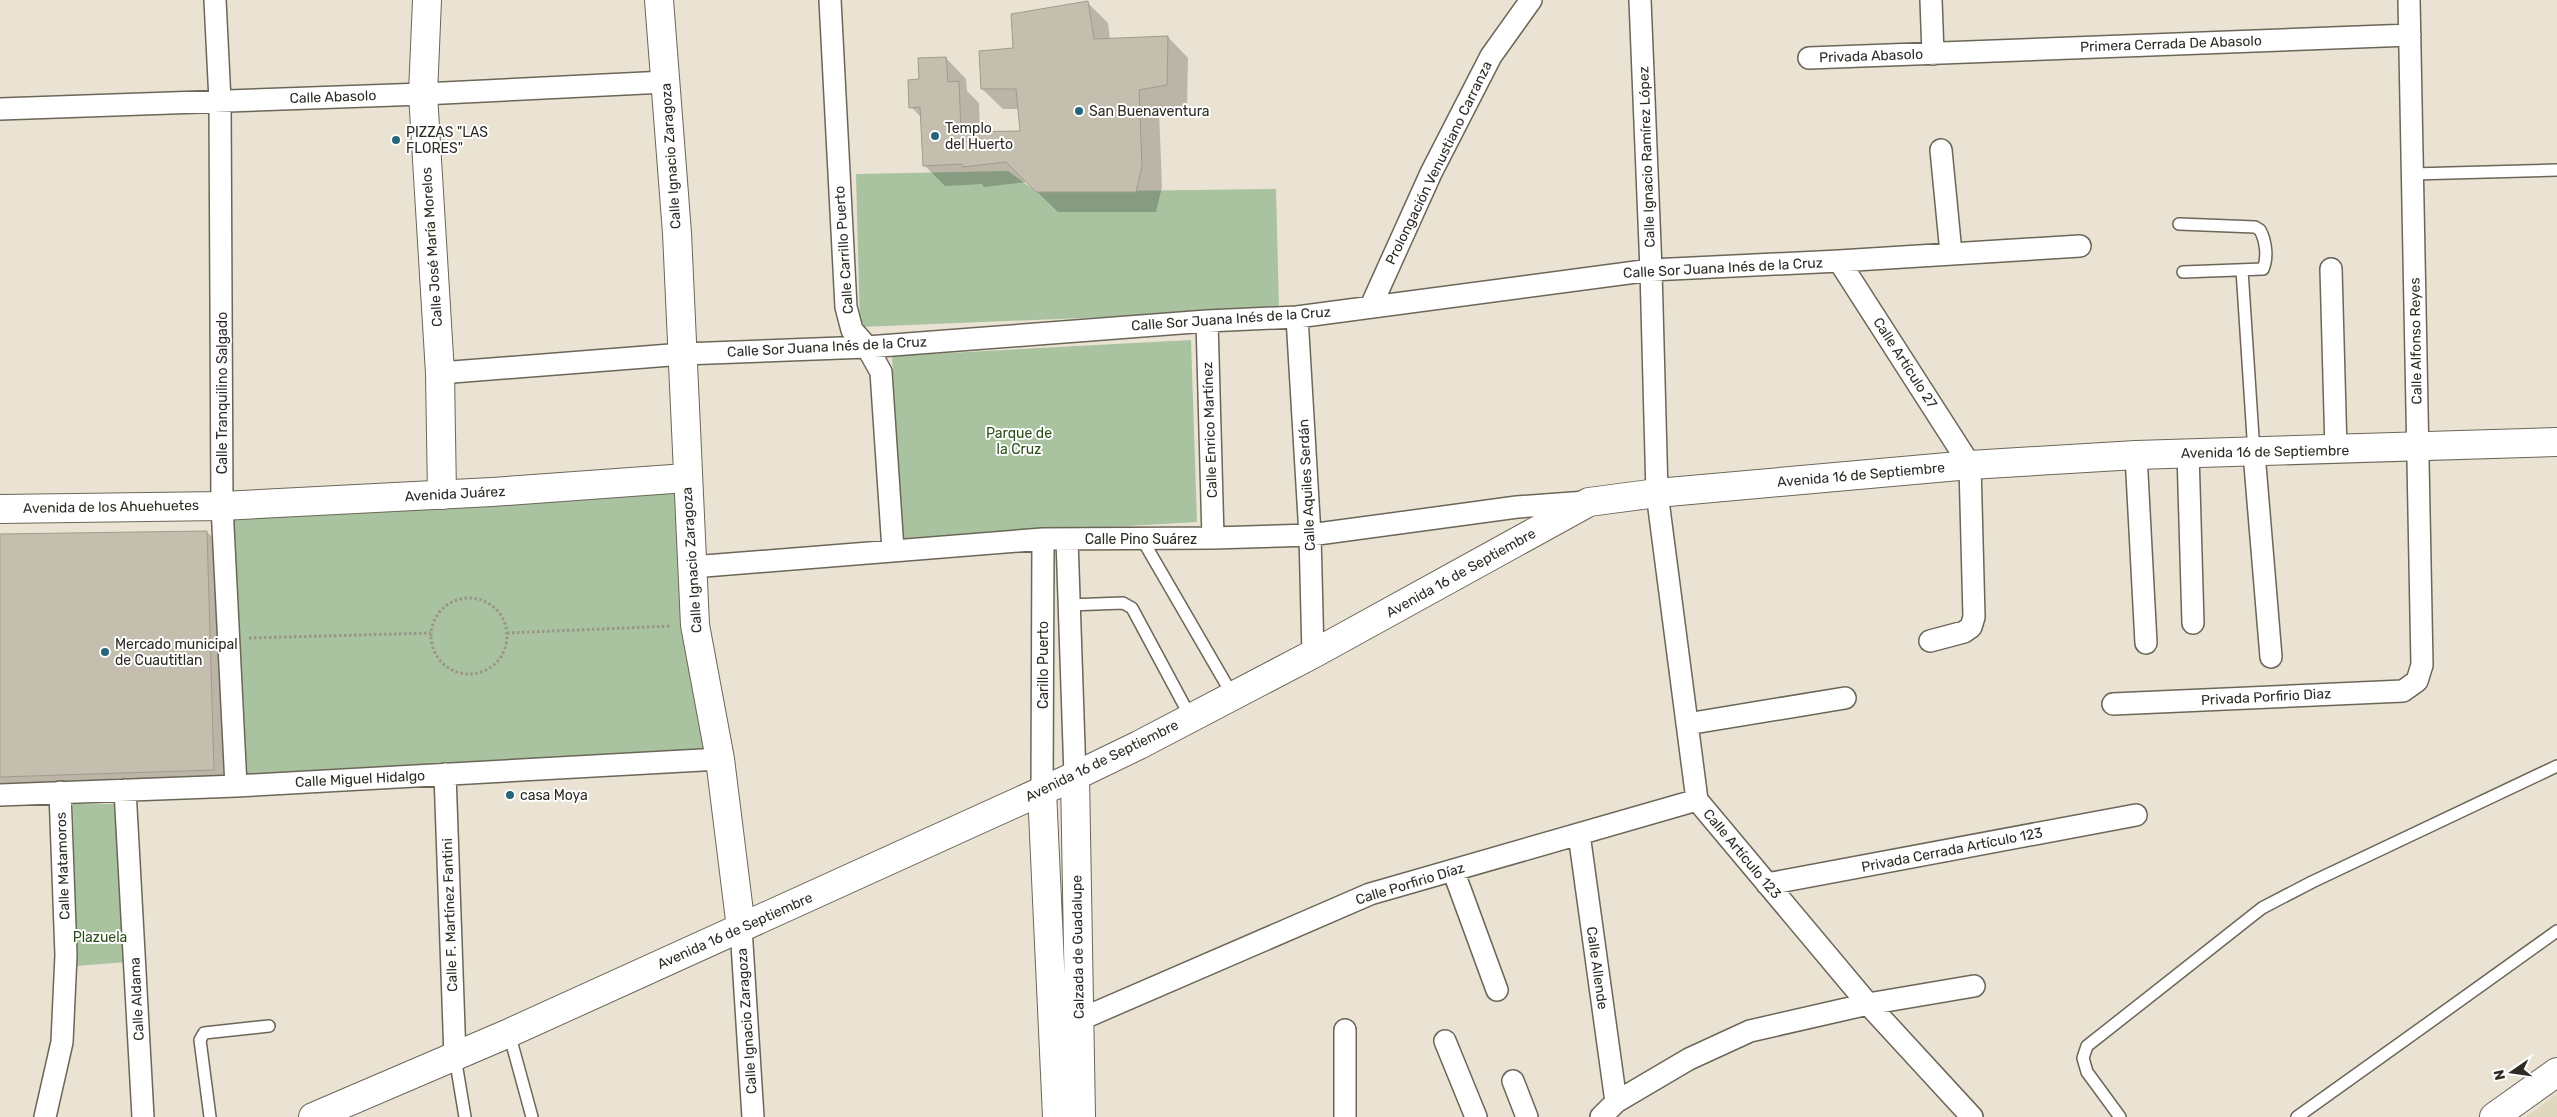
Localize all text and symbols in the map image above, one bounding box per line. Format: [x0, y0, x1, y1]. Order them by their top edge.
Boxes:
street label: Primera Cerrada De Abasolo [2080, 32, 2262, 56]
street label: Privada Abasolo [1819, 46, 1923, 66]
street label: Prolongación Venustiano Carranza [1382, 58, 1496, 268]
street label: Calle Ignacio Ramírez López [1635, 66, 1659, 248]
street label: Calle Ignacio Zaragoza [657, 82, 685, 230]
street label: Calle Abasolo [289, 87, 377, 107]
place label: San Buenaventura [1089, 103, 1210, 120]
marker: San Buenaventura [1073, 105, 1085, 117]
place label: Templo del Huerto [945, 120, 1013, 153]
place label: PIZZAS "LAS FLORES" [406, 124, 488, 157]
marker: Templo del Huerto [929, 130, 941, 142]
marker: PIZZAS "LAS FLORES" [390, 134, 402, 146]
street label: Calle José María Morelos [418, 167, 446, 327]
street label: Calle Carrillo Puerto [831, 185, 857, 315]
street label: Calle Sor Juana Inés de la Cruz [1623, 254, 1823, 282]
street label: Calle Alfonso Reyes [2406, 277, 2426, 405]
street label: Calle Sor Juana Inés de la Cruz [1131, 304, 1331, 334]
street label: Calle Tranquilino Salgado [214, 312, 231, 474]
street label: Calle Artículo 27 [1869, 314, 1941, 412]
street label: Calle Sor Juana Inés de la Cruz [727, 333, 927, 361]
street label: Calle Enrico Martínez [1199, 362, 1221, 498]
street label: Calle Aquiles Serdán [1295, 418, 1319, 552]
park label: Parque de la Cruz [986, 425, 1052, 458]
street label: Avenida 16 de Septiembre [2181, 442, 2350, 462]
street label: Avenida 16 de Septiembre [1776, 459, 1946, 491]
street label: Avenida Juárez [404, 483, 506, 505]
street label: Calle Ignacio Zaragoza [678, 486, 706, 634]
street label: Avenida de los Ahuehuetes [23, 497, 199, 517]
street label: Avenida 16 de Septiembre [1383, 525, 1539, 621]
street label: Calle Pino Suárez [1085, 531, 1197, 548]
street label: Carillo Puerto [1035, 621, 1052, 709]
place label: Mercado municipal de Cuautitlan [115, 636, 238, 669]
marker: Mercado municipal de Cuautitlan [99, 646, 111, 658]
street label: Privada Porfirio Diaz [2200, 685, 2332, 709]
street label: Avenida 16 de Septiembre [1023, 716, 1182, 806]
street label: Calle Miguel Hidalgo [294, 767, 426, 791]
place label: casa Moya [520, 787, 588, 804]
marker: casa Moya [504, 789, 516, 801]
street label: Calle Artículo 123 [1700, 806, 1784, 902]
street label: Calle Matamoros [53, 812, 73, 920]
street label: Privada Cerrada Artículo 123 [1860, 824, 2044, 876]
street label: Calle F. Martínez Fantini [439, 838, 461, 992]
street label: Calle Porfirio Díaz [1353, 859, 1467, 909]
street label: Calzada de Guadalupe [1068, 875, 1088, 1019]
street label: Avenida 16 de Septiembre [655, 889, 816, 973]
street label: Calle Allende [1583, 926, 1611, 1011]
park label: Plazuela [73, 929, 127, 946]
street label: Calle Ignacio Zaragoza [733, 947, 761, 1095]
street label: Calle Aldama [126, 957, 148, 1041]
north arrow [2487, 1047, 2537, 1097]
text: N [2490, 1068, 2509, 1082]

